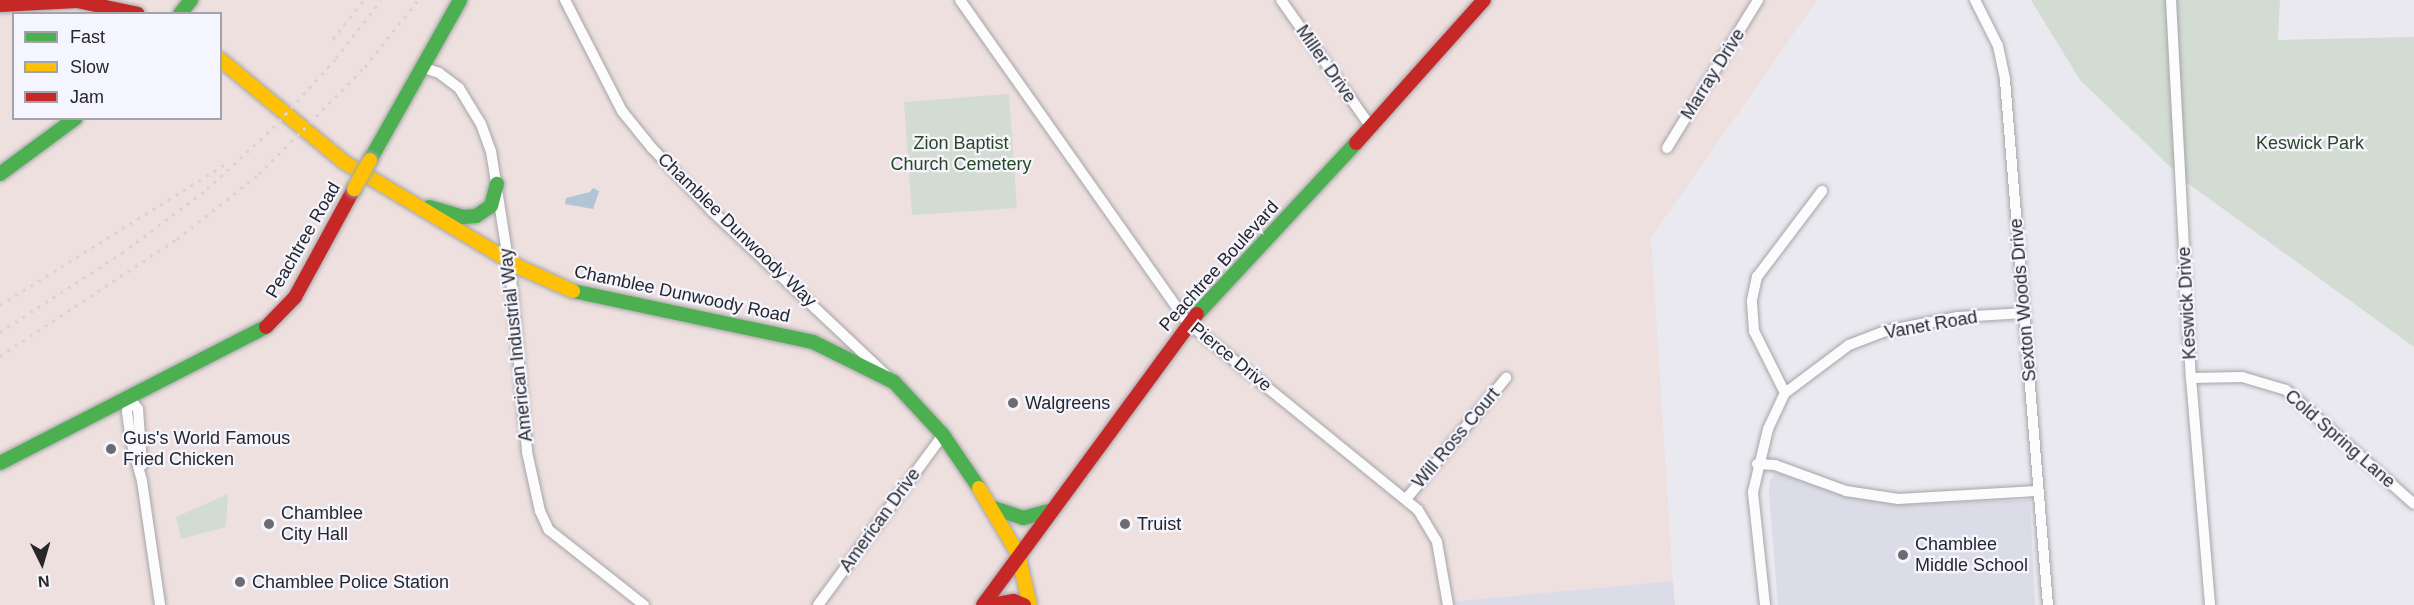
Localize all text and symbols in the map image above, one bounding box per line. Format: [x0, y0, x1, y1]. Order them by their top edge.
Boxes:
legend [12, 12, 222, 120]
street label: Miller Drive [1291, 21, 1361, 107]
street label: Marray Drive [1677, 25, 1749, 123]
text: Fast [70, 27, 105, 47]
text: Slow [70, 57, 109, 77]
text: Jam [70, 87, 104, 107]
park label: Keswick Park [2256, 132, 2364, 154]
park label: Zion Baptist Church Cemetery [890, 133, 1032, 176]
street label: Chamblee Dunwoody Way [653, 148, 821, 312]
street label: Peachtree Road [261, 178, 345, 302]
street label: Peachtree Boulevard [1155, 196, 1283, 336]
street label: Sexton Woods Drive [2005, 218, 2041, 382]
street label: Keswick Drive [2173, 246, 2201, 360]
street label: American Industrial Way [495, 247, 537, 443]
street label: Chamblee Dunwoody Road [572, 261, 792, 327]
street label: Vanet Road [1883, 306, 1979, 344]
street label: Pierce Drive [1186, 318, 1276, 396]
street label: Will Ross Court [1408, 384, 1504, 492]
street label: Cold Spring Lane [2280, 385, 2400, 493]
place label: Walgreens [1025, 392, 1110, 414]
marker: Walgreens [1006, 396, 1020, 410]
place label: Gus's World Famous Fried Chicken [123, 428, 290, 470]
marker: Gus's World Famous Fried Chicken [104, 442, 118, 456]
street label: American Drive [835, 464, 925, 576]
place label: Chamblee City Hall [281, 503, 363, 546]
place label: Truist [1137, 513, 1181, 535]
marker: Chamblee City Hall [262, 517, 276, 531]
marker: Truist [1118, 517, 1132, 531]
north arrow [12, 533, 72, 593]
place label: Chamblee Middle School [1915, 534, 2028, 576]
marker: Chamblee Middle School [1896, 548, 1910, 562]
place label: Chamblee Police Station [252, 571, 449, 593]
text: N [37, 572, 50, 590]
marker: Chamblee Police Station [233, 575, 247, 589]

